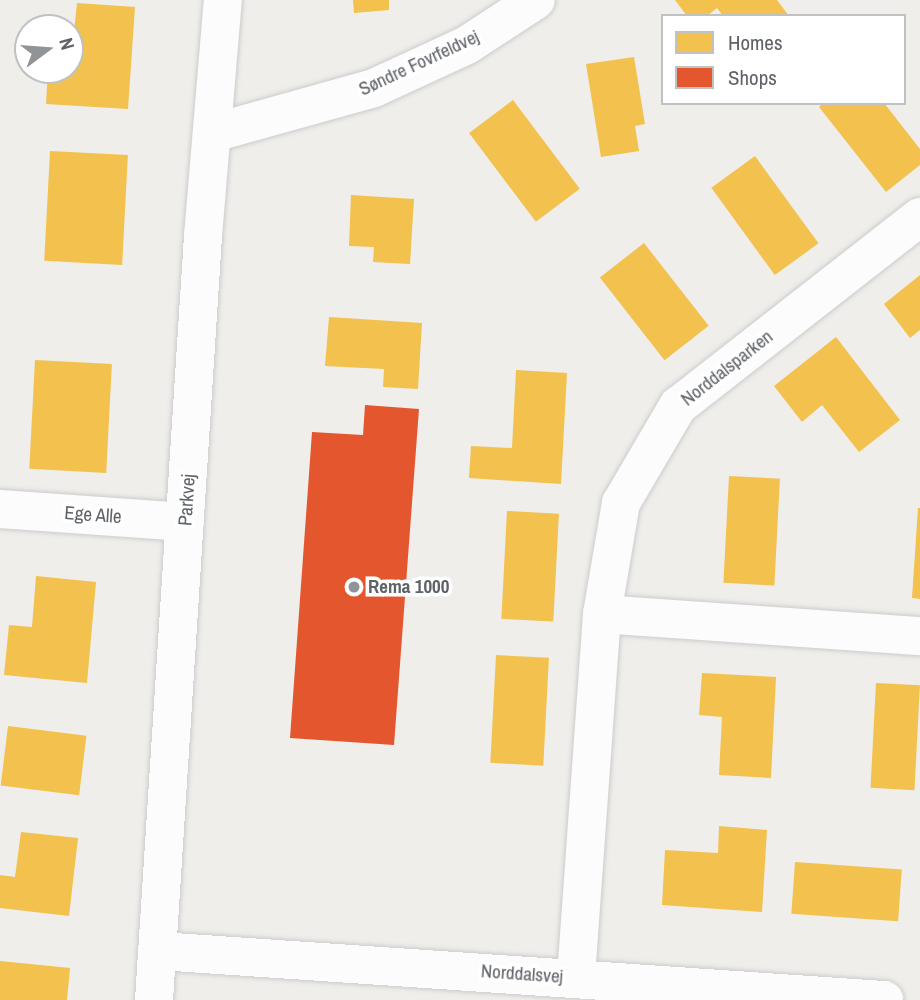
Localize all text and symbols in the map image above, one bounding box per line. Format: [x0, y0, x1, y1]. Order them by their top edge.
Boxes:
north arrow [14, 14, 84, 84]
legend [661, 14, 906, 105]
street label: Søndre Fovrfeldvej [355, 25, 483, 101]
text: Homes [728, 28, 783, 57]
text: N [53, 35, 81, 53]
text: Shops [728, 63, 777, 92]
street label: Norddalsparken [677, 325, 777, 411]
street label: Parkvej [174, 473, 200, 527]
street label: Ege Alle [63, 502, 123, 528]
place label: Rema 1000 [368, 576, 449, 598]
marker: Rema 1000 [346, 579, 362, 595]
street label: Norddalsvej [480, 960, 564, 988]

